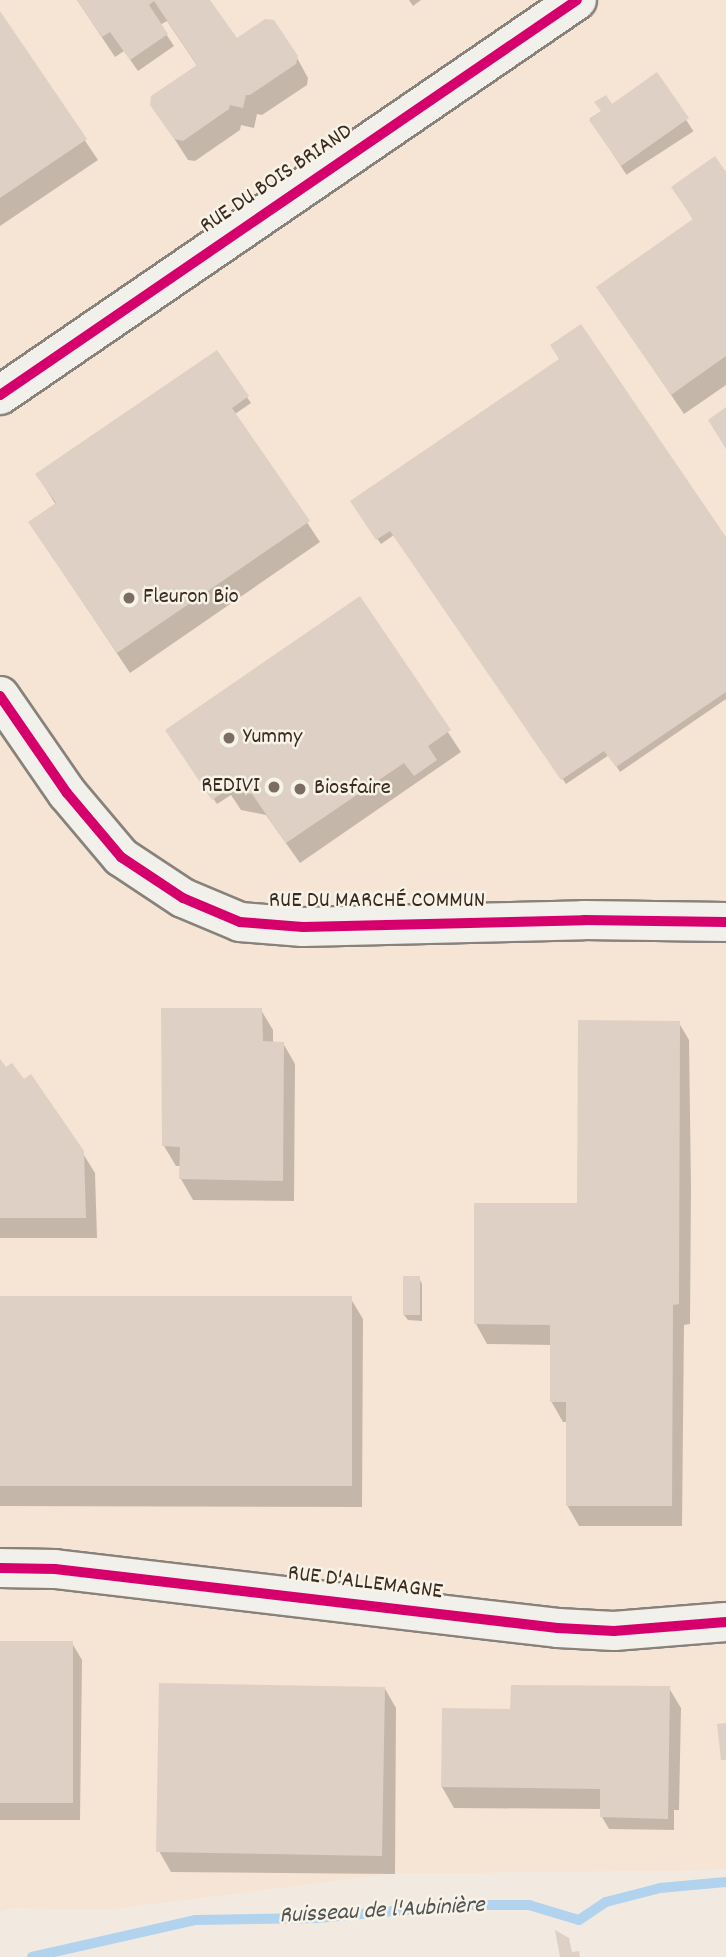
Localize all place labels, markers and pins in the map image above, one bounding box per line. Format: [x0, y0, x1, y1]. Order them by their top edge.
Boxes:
place label: Fleuron Bio [143, 584, 239, 612]
marker: Fleuron Bio [121, 590, 137, 606]
place label: Yummy [243, 724, 302, 752]
marker: Yummy [221, 730, 237, 746]
place label: REDIVI [201, 773, 260, 801]
place label: Biosfaire [314, 775, 391, 803]
marker: REDIVI [266, 779, 282, 795]
marker: Biosfaire [292, 781, 308, 797]

